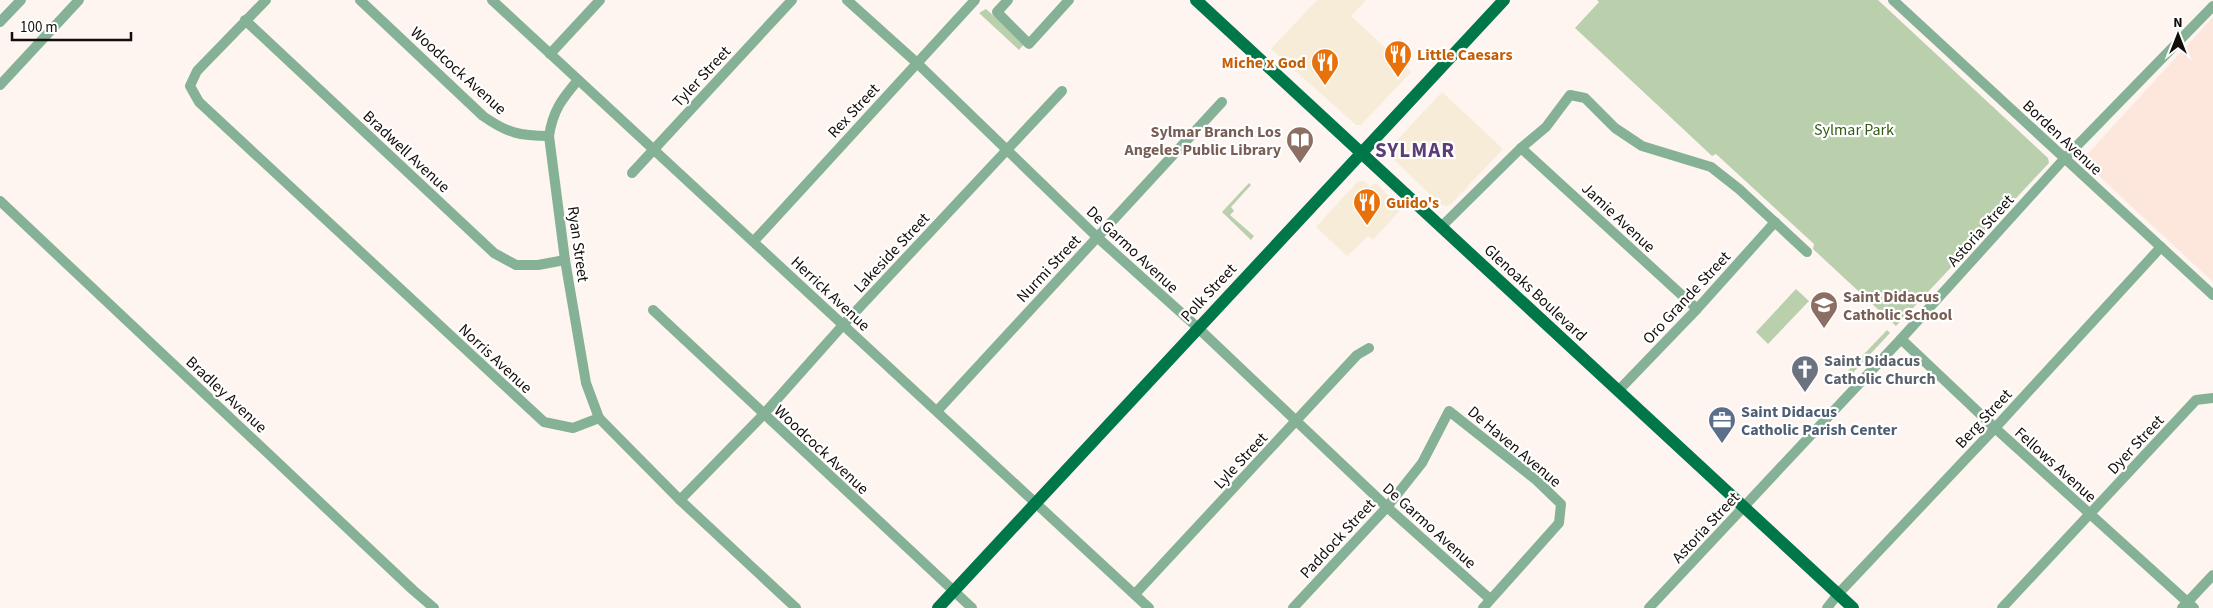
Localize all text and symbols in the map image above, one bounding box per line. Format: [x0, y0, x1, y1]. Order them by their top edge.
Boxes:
scale bar [12, 10, 131, 42]
north arrow [2153, 10, 2203, 60]
text: N [2173, 13, 2183, 33]
text: 100 m [20, 17, 58, 38]
street label: Woodcock Avenue [406, 22, 511, 120]
restaurant icon: Little Caesars [1383, 39, 1413, 78]
street label: Tyler Street [668, 41, 736, 112]
place label: Little Caesars [1417, 44, 1513, 66]
restaurant icon: Miche x God [1310, 47, 1340, 86]
place label: Miche x God [1222, 52, 1306, 74]
street label: Rex Street [823, 78, 885, 143]
street label: Borden Avenue [2018, 95, 2107, 180]
street label: Bradwell Avenue [358, 106, 455, 198]
park label: Sylmar Park [1814, 119, 1894, 141]
place label: Sylmar Branch Los Angeles Public Library [1123, 121, 1282, 161]
library icon: Sylmar Branch Los Angeles Public Library [1285, 125, 1315, 164]
district label: SYLMAR [1375, 135, 1455, 165]
street label: Jamie Avenue [1577, 178, 1660, 258]
restaurant icon: Guido's [1352, 187, 1382, 226]
street label: Astoria Street [1942, 189, 2019, 272]
place label: Guido's [1386, 192, 1439, 214]
street label: De Garmo Avenue [1081, 201, 1183, 298]
street label: Ryan Street [562, 205, 594, 284]
street label: Lakeside Street [849, 207, 935, 298]
street label: Nurmi Street [1012, 230, 1086, 307]
street label: Glenoaks Boulevard [1479, 239, 1592, 346]
street label: Oro Grande Street [1638, 246, 1736, 349]
street label: Herrick Avenue [786, 251, 875, 336]
street label: Polk Street [1176, 258, 1242, 327]
place label: Saint Didacus Catholic School [1843, 286, 1953, 326]
school or university icon: Saint Didacus Catholic School [1809, 290, 1839, 329]
street label: Norris Avenue [454, 319, 537, 399]
place label: Saint Didacus Catholic Church [1824, 350, 1936, 390]
street label: Bradley Avenue [181, 351, 272, 438]
church icon: Saint Didacus Catholic Church [1790, 354, 1820, 393]
street label: Berg Street [1950, 384, 2017, 453]
street label: Woodcock Avenue [769, 400, 874, 499]
street label: De Haven Avenue [1463, 401, 1566, 493]
place label: Saint Didacus Catholic Parish Center [1741, 401, 1898, 441]
office icon: Saint Didacus Catholic Parish Center [1707, 405, 1737, 444]
street label: Dyer Street [2102, 410, 2169, 479]
street label: Fellows Avenue [2010, 422, 2101, 507]
street label: Lyle Street [1209, 427, 1273, 494]
street label: De Garmo Avenue [1378, 478, 1481, 574]
street label: Astoria Street [1667, 487, 1745, 568]
street label: Paddock Street [1295, 494, 1381, 583]

